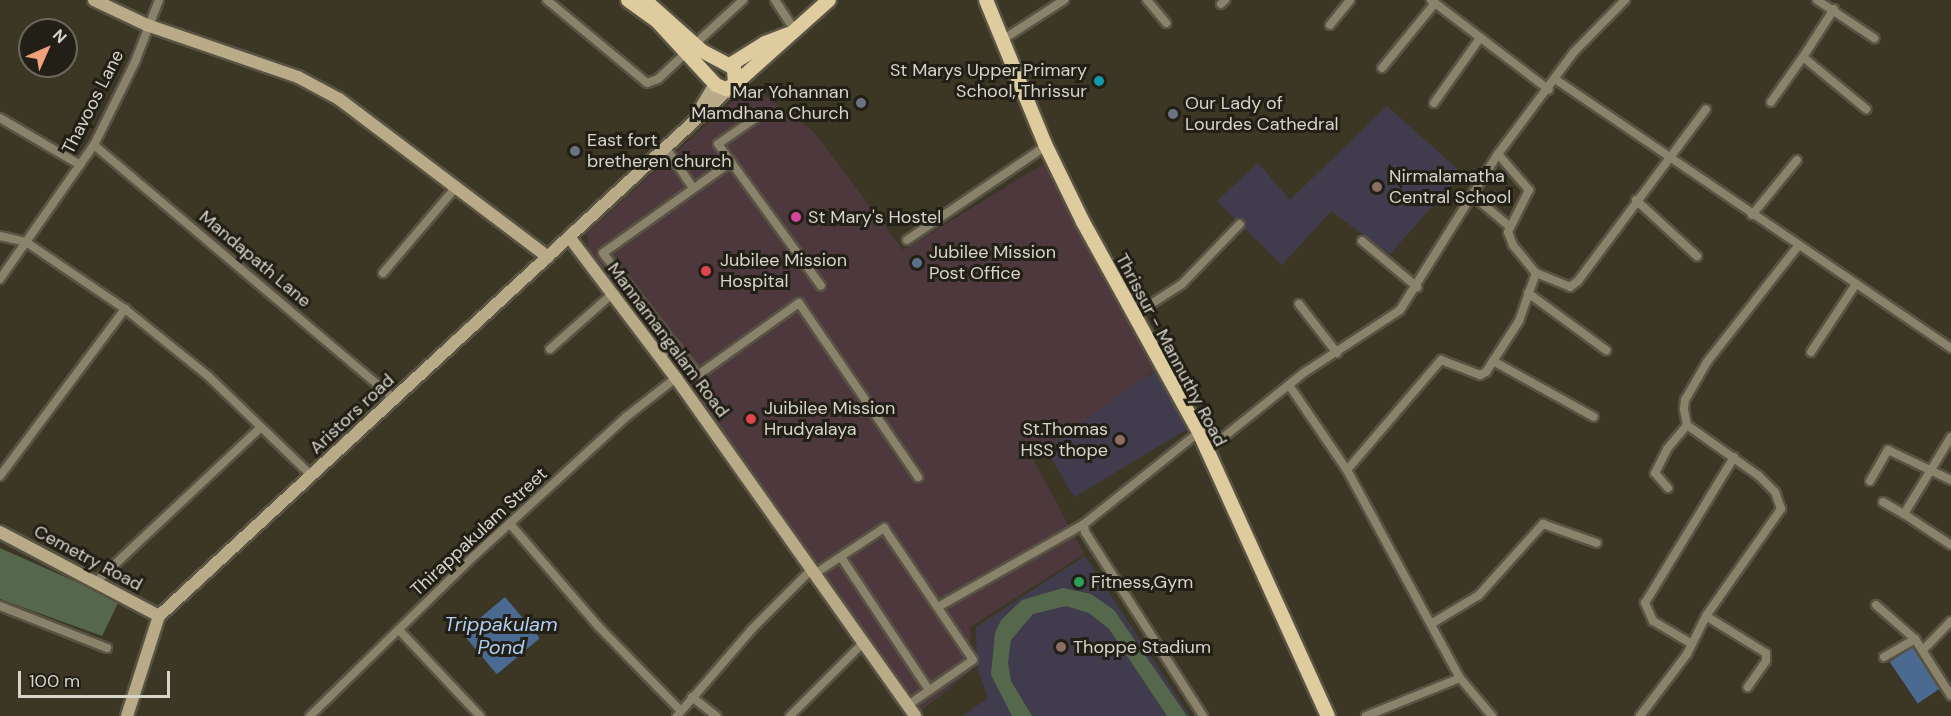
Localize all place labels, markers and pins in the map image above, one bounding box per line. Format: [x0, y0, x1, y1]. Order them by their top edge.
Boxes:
place label: St Marys Upper Primary School, Thrissur [890, 60, 1087, 103]
marker: St Marys Upper Primary School, Thrissur [1092, 74, 1106, 88]
place label: Mar Yohannan Mamdhana Church [691, 82, 849, 124]
place label: Our Lady of Lourdes Cathedral [1185, 93, 1339, 136]
marker: Mar Yohannan Mamdhana Church [854, 96, 868, 110]
marker: Our Lady of Lourdes Cathedral [1166, 107, 1180, 121]
place label: East fort bretheren church [587, 130, 732, 172]
marker: East fort bretheren church [568, 144, 582, 158]
place label: Nirmalamatha Central School [1389, 166, 1511, 208]
marker: Nirmalamatha Central School [1370, 180, 1384, 194]
place label: St Mary's Hostel [808, 206, 941, 228]
marker: St Mary's Hostel [789, 210, 803, 224]
place label: Jubilee Mission Post Office [929, 242, 1056, 284]
place label: Jubilee Mission Hospital [720, 250, 847, 292]
marker: Jubilee Mission Post Office [910, 256, 924, 270]
marker: Jubilee Mission Hospital [697, 262, 715, 280]
place label: Juibilee Mission Hrudyalaya [764, 398, 895, 440]
marker: Juibilee Mission Hrudyalaya [742, 410, 760, 428]
place label: St.Thomas HSS thope [1021, 419, 1108, 462]
marker: St.Thomas HSS thope [1113, 433, 1127, 447]
place label: Fitness,Gym [1091, 571, 1193, 593]
marker: Fitness,Gym [1072, 575, 1086, 589]
place label: Thoppe Stadium [1073, 636, 1211, 658]
marker: Thoppe Stadium [1054, 640, 1068, 654]

